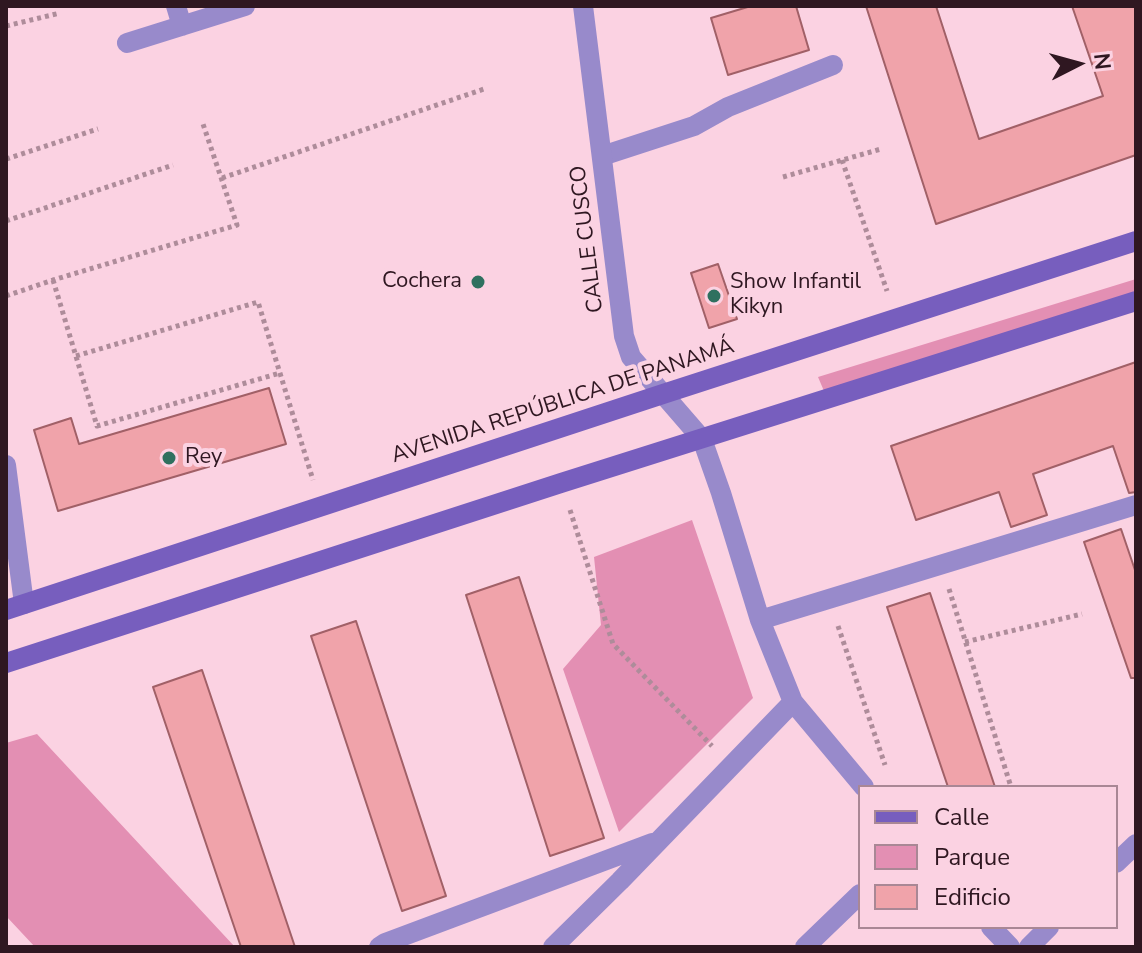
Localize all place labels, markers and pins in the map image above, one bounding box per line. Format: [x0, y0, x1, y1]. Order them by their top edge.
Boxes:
place label: Cochera [382, 269, 462, 295]
place label: Show Infantil Kikyn [730, 270, 861, 322]
marker: Cochera [469, 273, 487, 291]
marker: Show Infantil Kikyn [705, 287, 723, 305]
place label: Rey [185, 445, 222, 471]
marker: Rey [160, 449, 178, 467]

